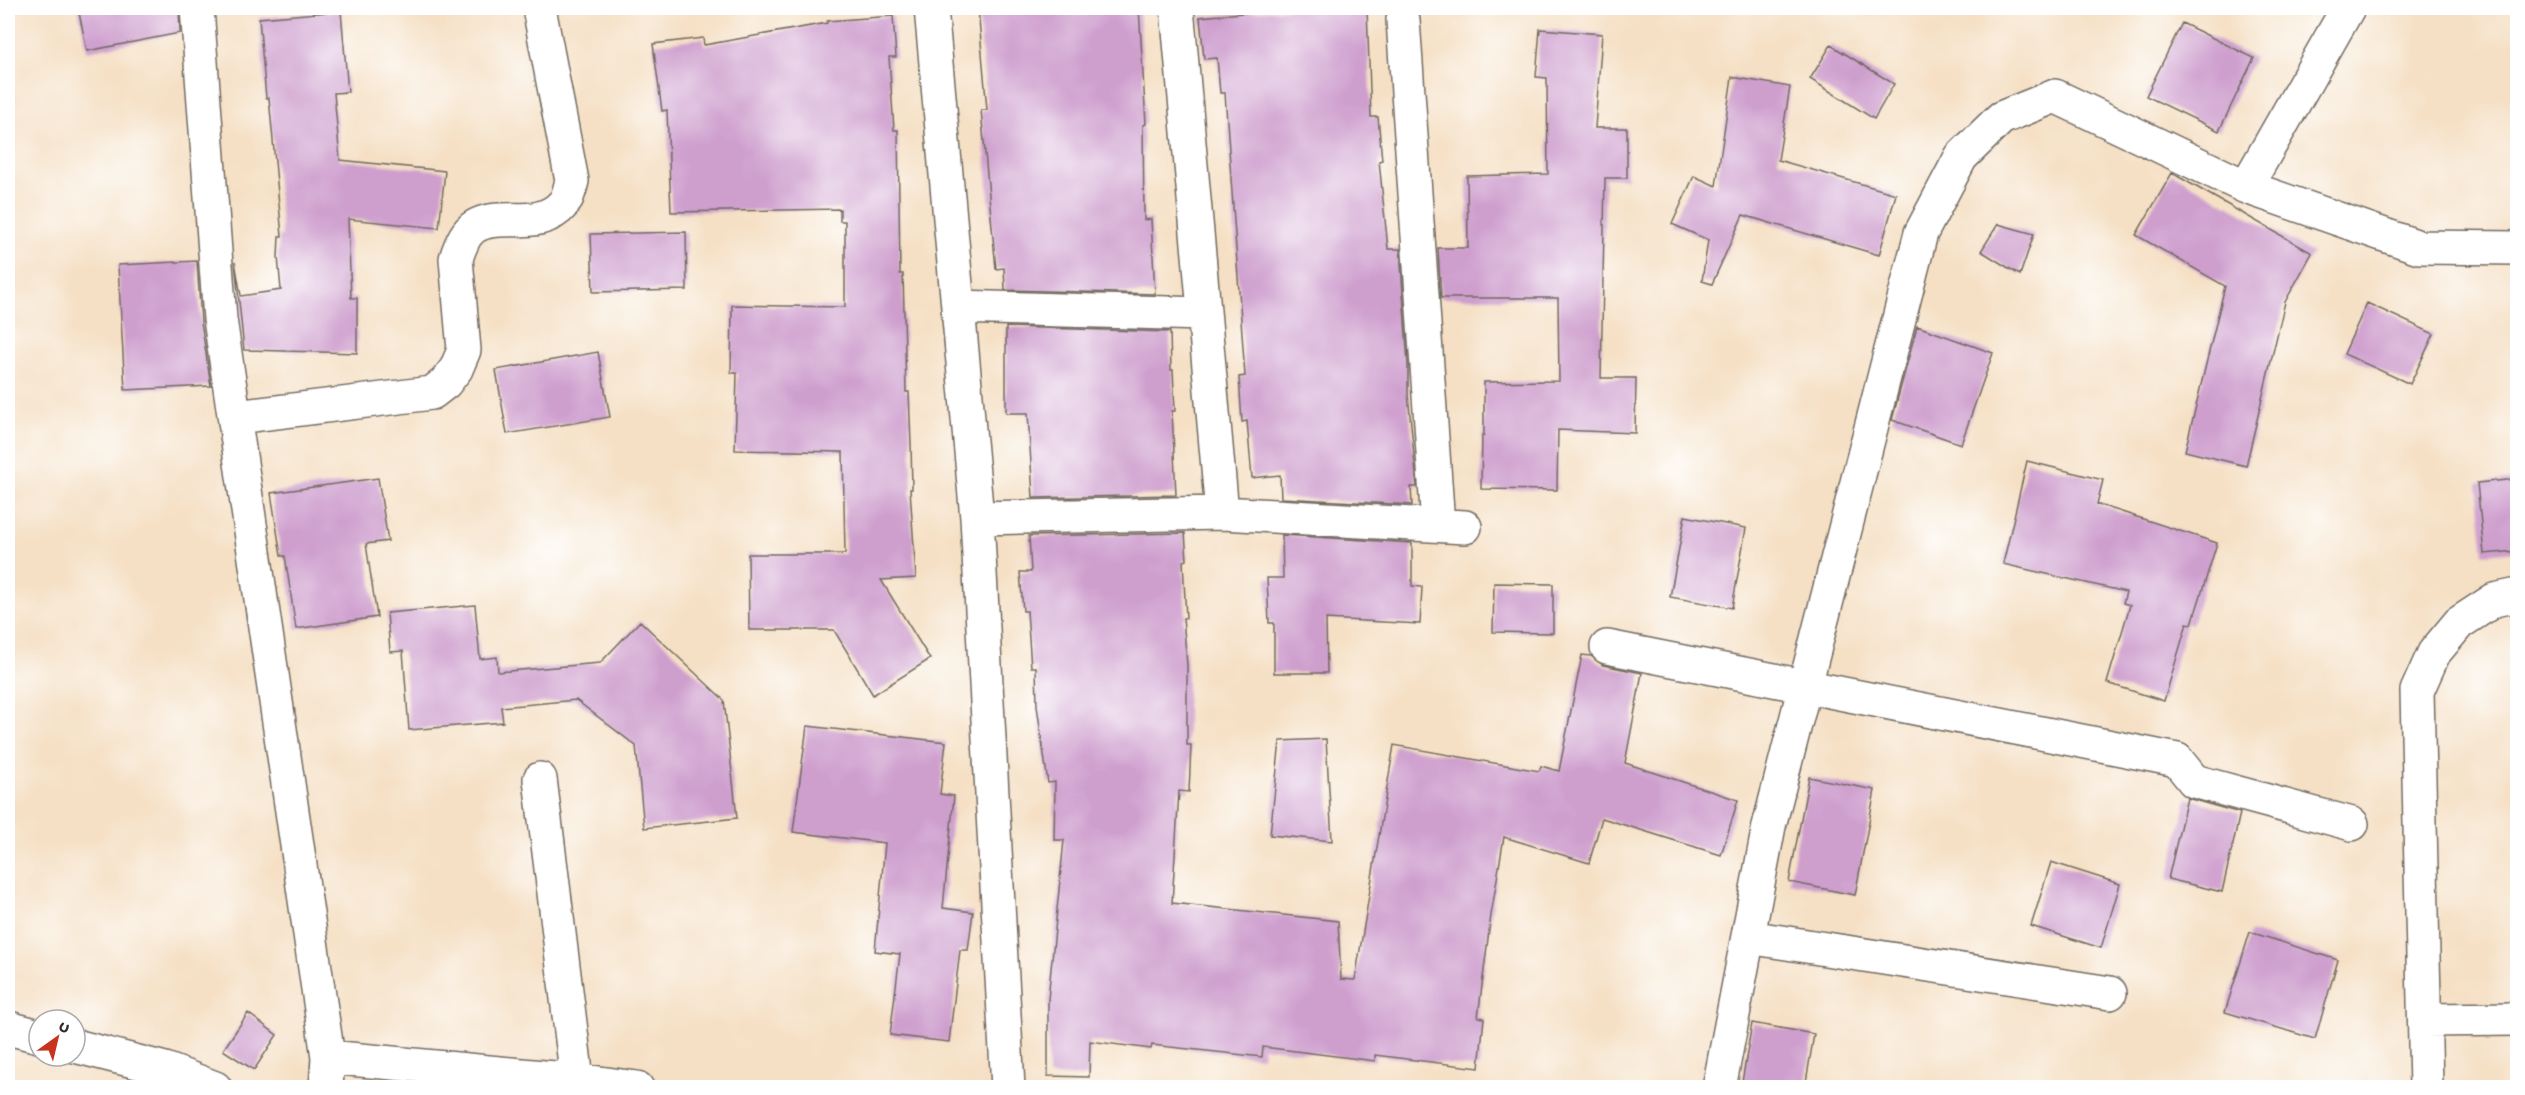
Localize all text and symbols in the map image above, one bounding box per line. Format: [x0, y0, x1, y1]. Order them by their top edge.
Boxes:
north arrow [27, 1008, 87, 1068]
text: U [54, 1018, 73, 1039]

